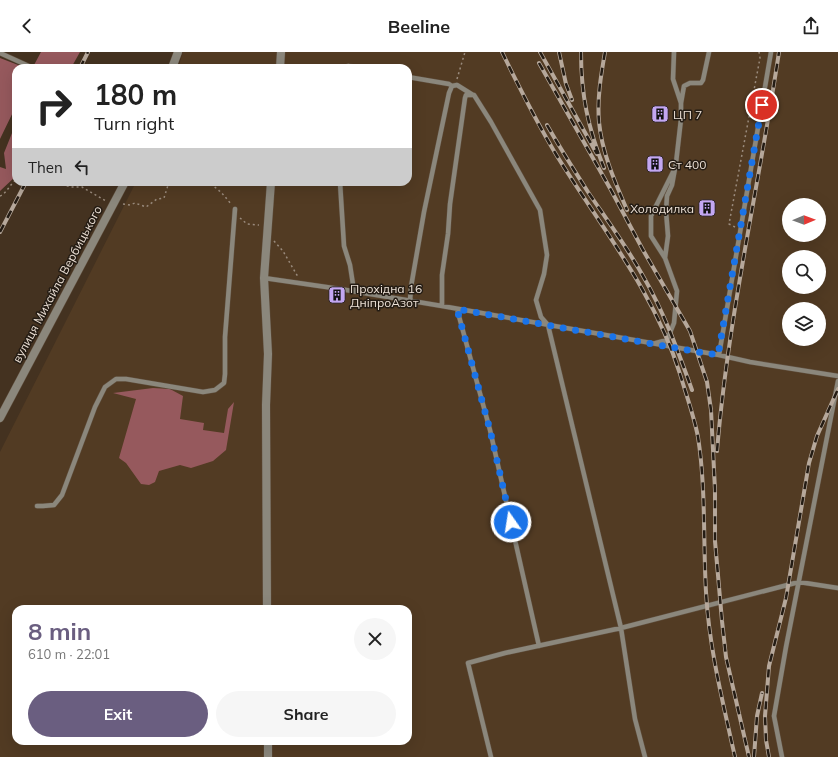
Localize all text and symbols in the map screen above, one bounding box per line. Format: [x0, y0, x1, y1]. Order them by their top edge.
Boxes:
icon: back [16, 15, 38, 37]
text: Beeline [388, 15, 450, 38]
icon: share [800, 15, 822, 37]
text: 180 m [94, 77, 177, 112]
icon: right [28, 80, 80, 132]
pin [745, 88, 779, 122]
icon: arrive [751, 94, 773, 116]
building icon: ЦП 7 [650, 104, 670, 124]
place label: ЦП 7 [673, 107, 702, 122]
text: Turn right [94, 112, 174, 135]
building icon: Ст 400 [645, 154, 665, 174]
icon: left [71, 156, 93, 178]
place label: Ст 400 [668, 157, 706, 172]
text: Then [28, 158, 63, 177]
building icon: Холодилка [697, 198, 717, 218]
north arrow [782, 198, 826, 242]
map controls [782, 198, 826, 346]
place label: Холодилка [630, 201, 694, 216]
street label: вулиця Михайла Вербицького [9, 203, 105, 365]
button: search [782, 250, 826, 294]
place label: Прохідна 16 ДніпроАзот [350, 281, 422, 310]
building icon: Прохідна 16 ДніпроАзот [327, 285, 347, 305]
button: layers [782, 302, 826, 346]
position arrow [490, 501, 532, 543]
text: 8 min [28, 616, 91, 646]
button: close [354, 618, 396, 660]
text: 610 m · 22:01 [28, 646, 110, 662]
button: Exit [28, 691, 208, 737]
button: Share [216, 691, 396, 737]

